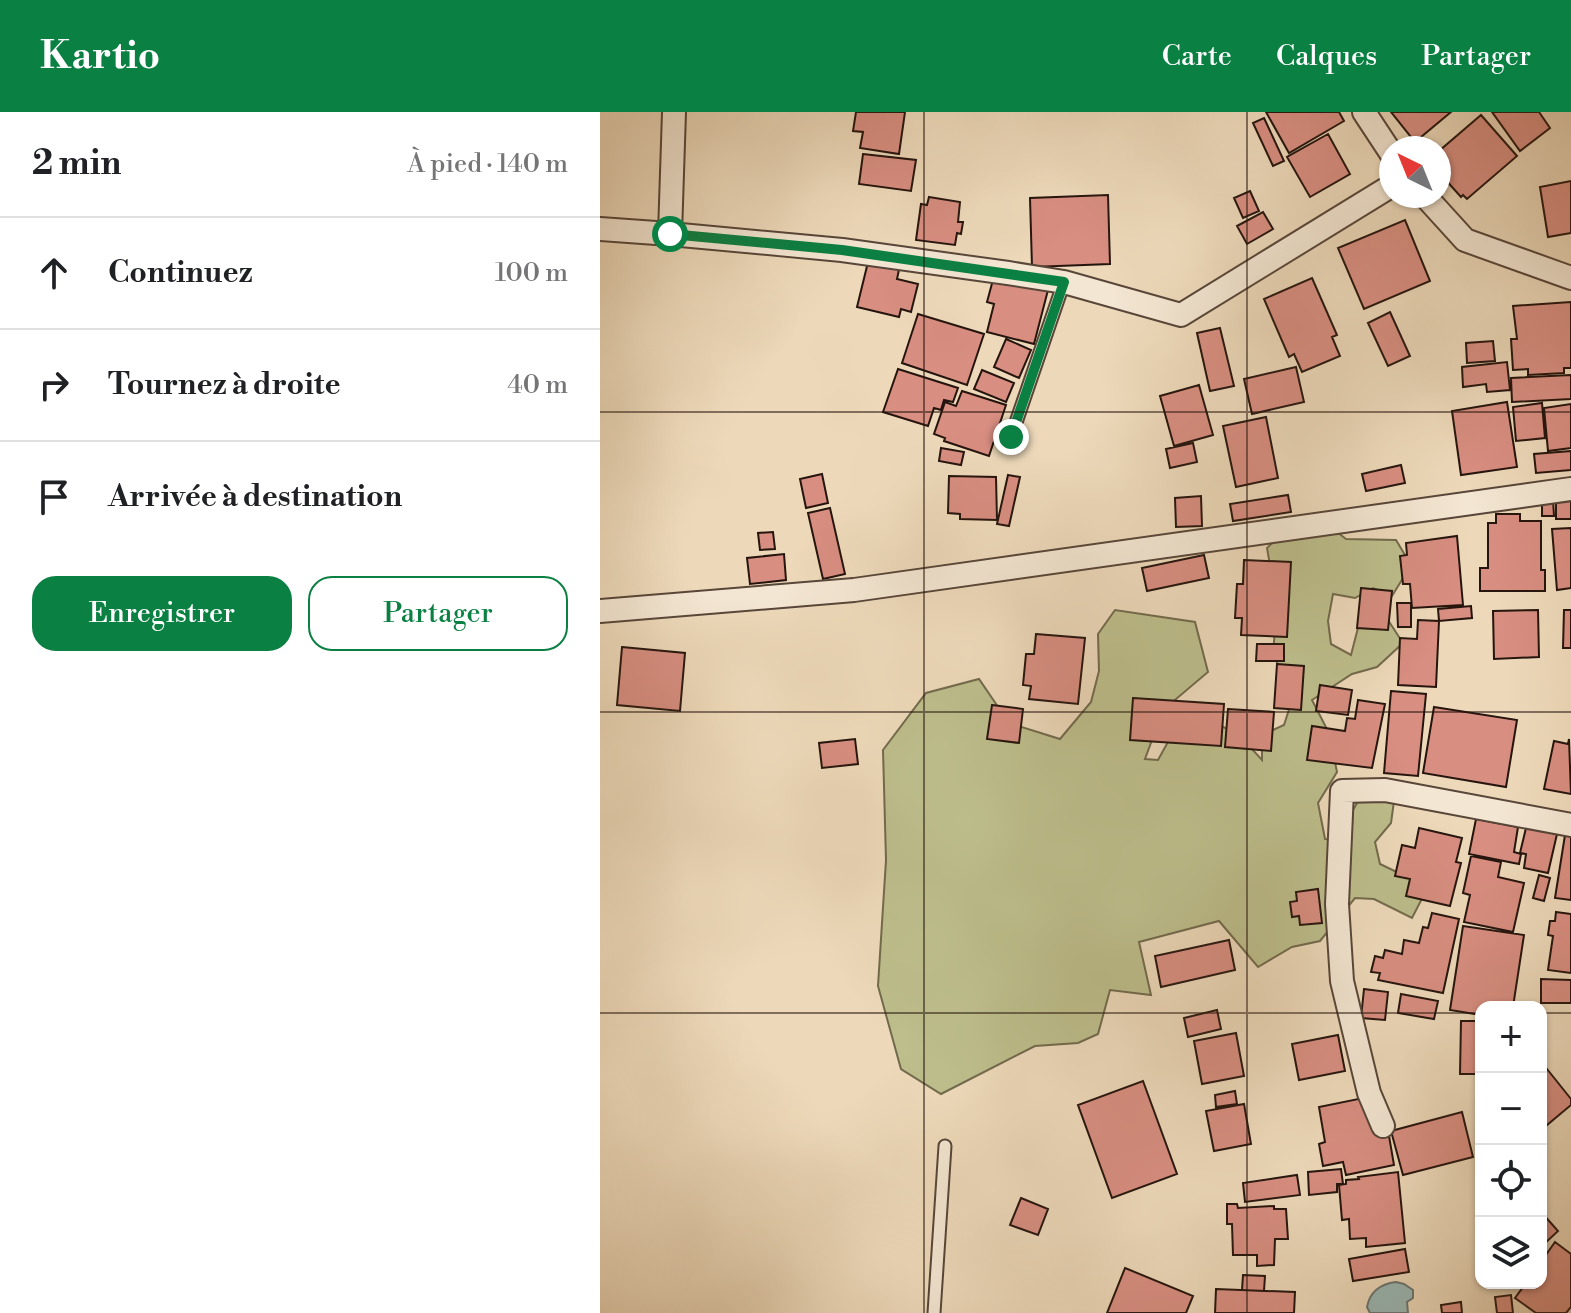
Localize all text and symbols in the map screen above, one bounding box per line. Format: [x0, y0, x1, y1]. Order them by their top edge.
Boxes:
text: Kartio [40, 33, 160, 80]
text: Carte [1162, 39, 1232, 74]
text: Calques [1276, 39, 1377, 74]
text: Partager [1421, 39, 1531, 74]
north arrow [1379, 136, 1451, 208]
text: 2 min [32, 143, 121, 185]
text: À pied · 140 m [407, 148, 568, 180]
route start [652, 216, 688, 252]
icon: ahead [32, 251, 76, 295]
text: Continuez [108, 254, 253, 292]
text: 100 m [495, 257, 568, 289]
icon: right [32, 363, 76, 407]
text: Tournez à droite [108, 366, 341, 404]
text: 40 m [507, 369, 568, 401]
route end [993, 419, 1029, 455]
icon: arrive [32, 475, 76, 519]
text: Arrivée à destination [108, 478, 402, 516]
button: Enregistrer [32, 576, 292, 651]
button: Partager [308, 576, 568, 651]
map controls [1475, 1001, 1547, 1289]
button: + [1475, 1001, 1547, 1073]
button: − [1475, 1073, 1547, 1145]
button: locate [1475, 1145, 1547, 1217]
button: layers [1475, 1217, 1547, 1289]

